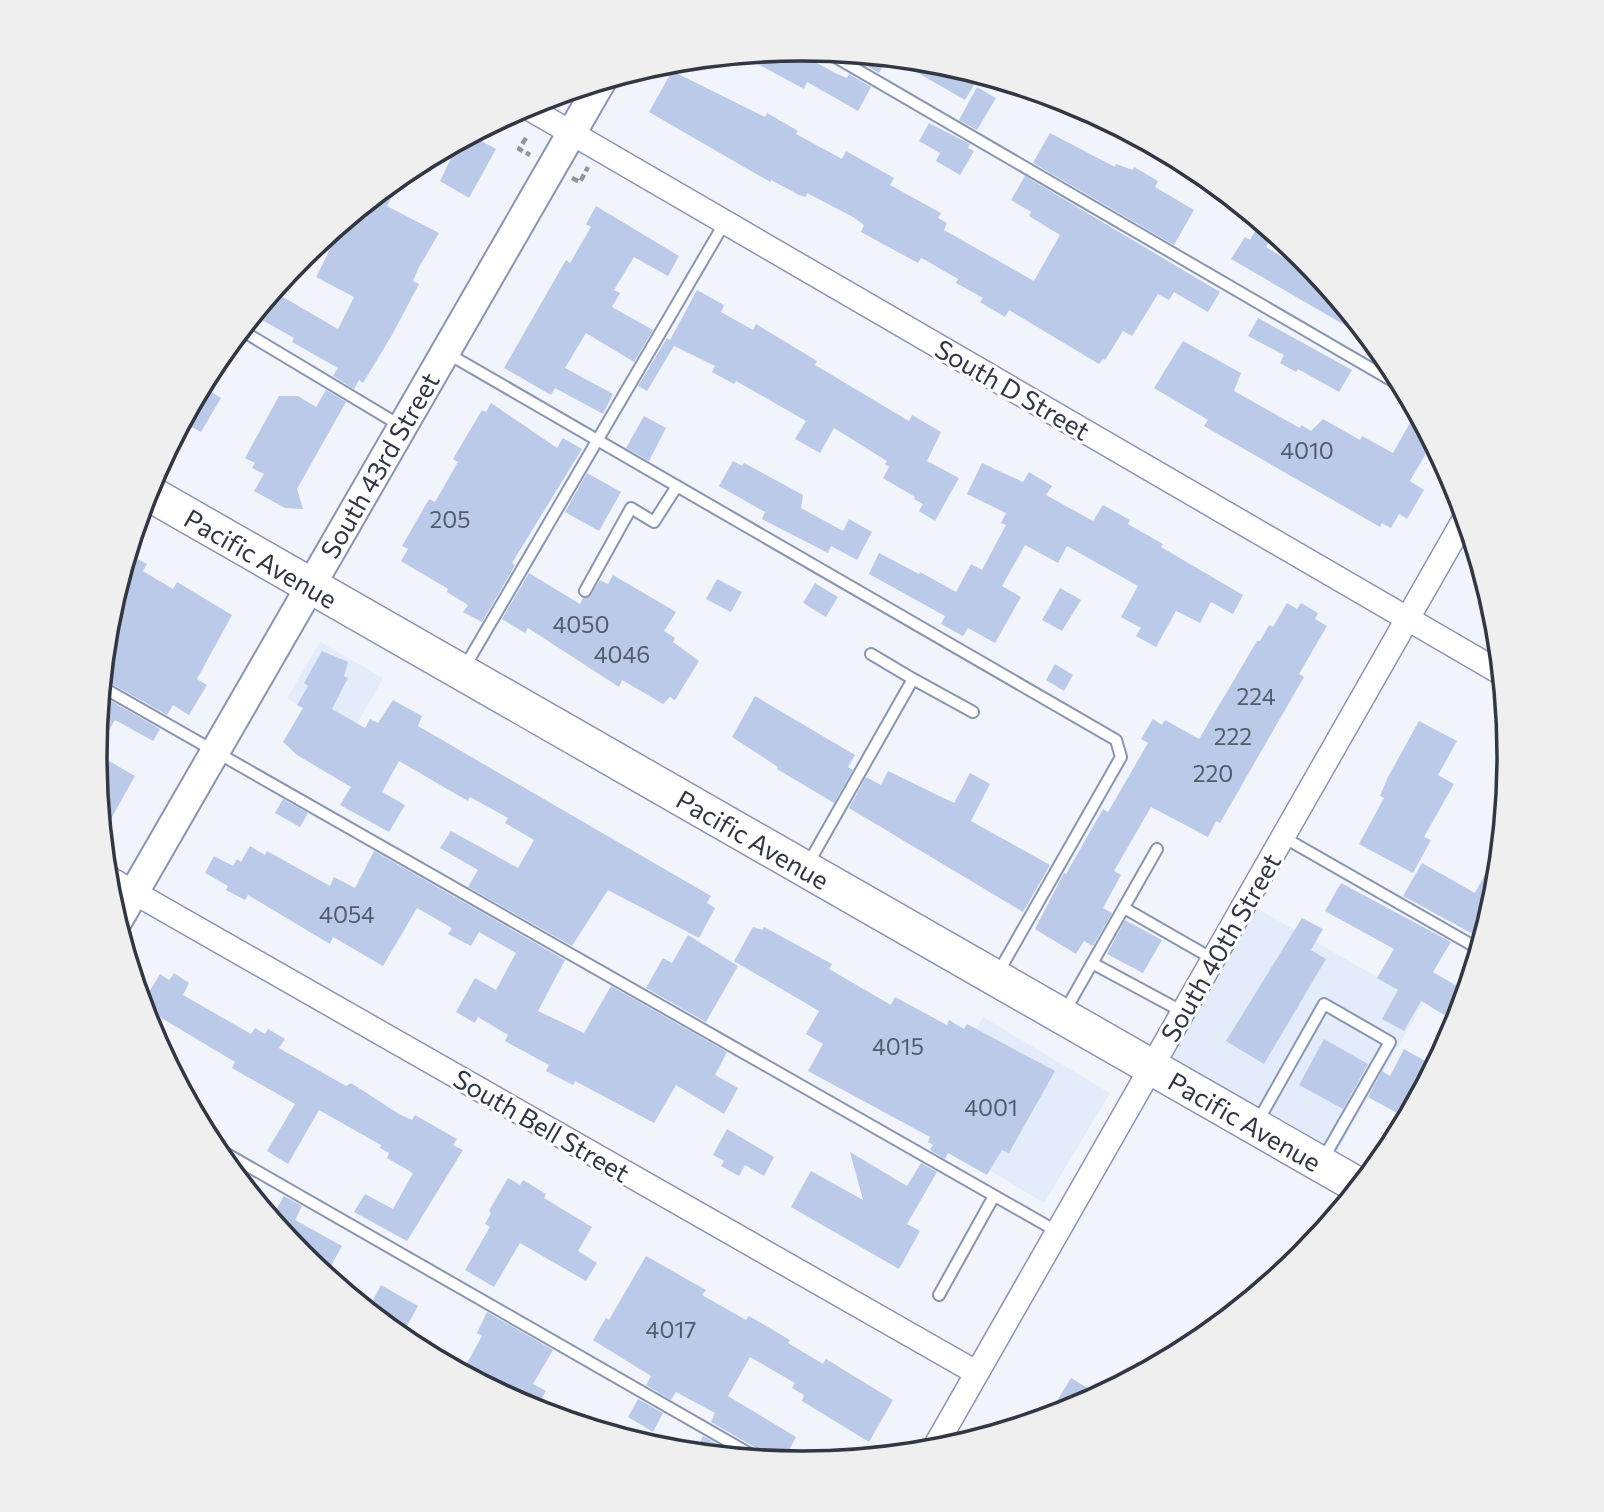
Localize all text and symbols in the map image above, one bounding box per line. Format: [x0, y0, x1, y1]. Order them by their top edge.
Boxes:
street label: South D Street [930, 332, 1096, 446]
street label: South 43rd Street [313, 366, 445, 564]
house number: 4010 [1280, 436, 1334, 464]
street label: Pacific Avenue [179, 502, 343, 614]
house number: 205 [430, 505, 470, 533]
house number: 4050 [552, 610, 610, 638]
house number: 4046 [594, 640, 650, 668]
house number: 224 [1237, 682, 1276, 710]
house number: 222 [1214, 722, 1252, 750]
house number: 220 [1193, 759, 1233, 787]
street label: Pacific Avenue [671, 783, 835, 895]
street label: South 40th Street [1153, 847, 1287, 1047]
house number: 4054 [319, 900, 375, 928]
house number: 4015 [872, 1032, 924, 1060]
street label: South Bell Street [449, 1062, 635, 1188]
street label: Pacific Avenue [1163, 1065, 1327, 1177]
house number: 4001 [964, 1093, 1018, 1121]
house number: 4017 [646, 1315, 696, 1343]

